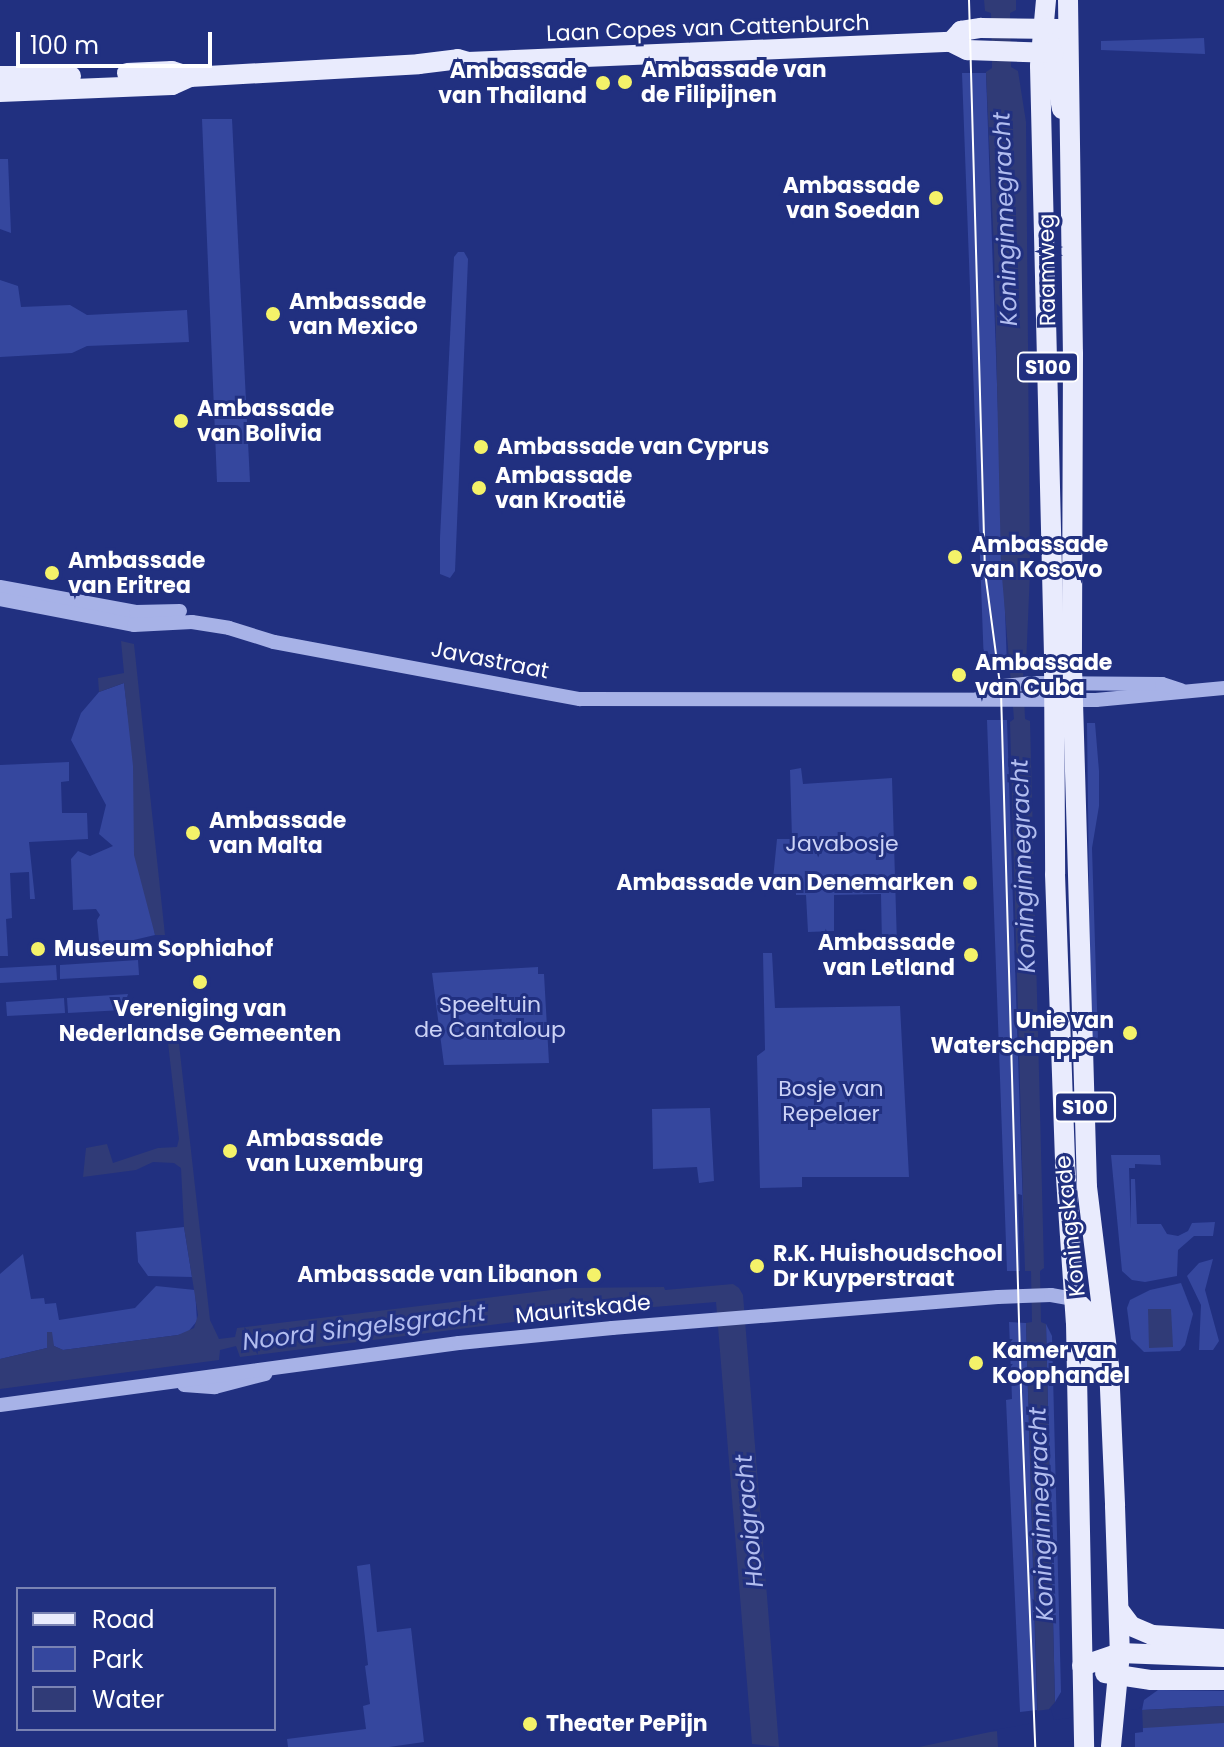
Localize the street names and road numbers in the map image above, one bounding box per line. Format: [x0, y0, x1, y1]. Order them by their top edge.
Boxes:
street label: Laan Copes van Cattenburch [546, 9, 870, 47]
street label: Raamweg [1033, 214, 1061, 326]
road number: S100 [1016, 351, 1080, 383]
street label: Javastraat [429, 636, 551, 684]
road number: S100 [1053, 1091, 1117, 1123]
street label: Koningskade [1049, 1154, 1091, 1298]
street label: Mauritskade [514, 1289, 652, 1329]

